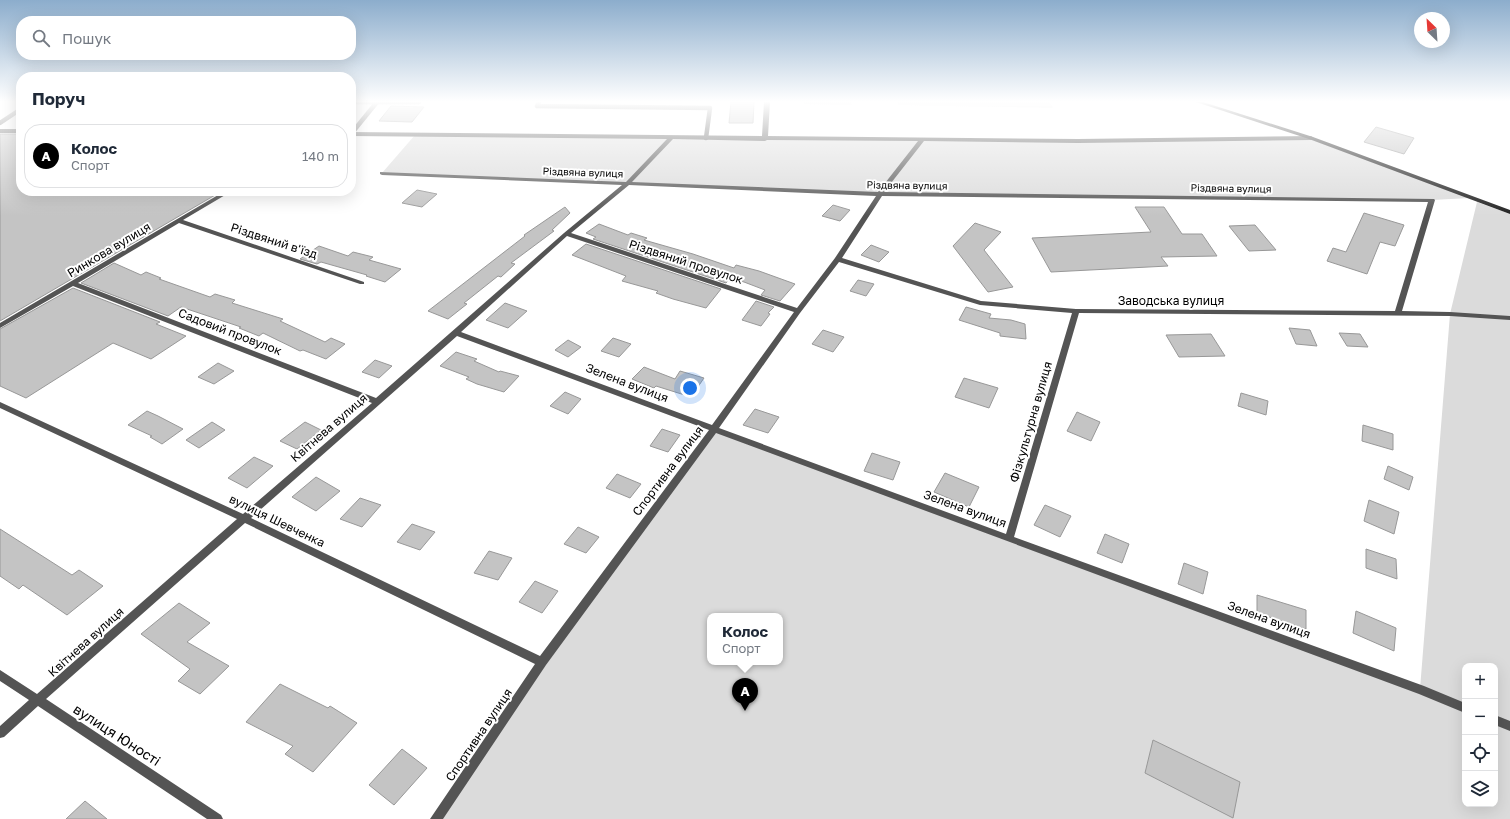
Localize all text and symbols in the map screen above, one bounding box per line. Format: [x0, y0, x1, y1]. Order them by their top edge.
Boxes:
north arrow [1414, 12, 1450, 48]
search box [16, 16, 356, 60]
icon: search [30, 27, 52, 49]
text: Пошук [62, 29, 111, 47]
text: Поруч [32, 88, 85, 109]
text: Колос [71, 139, 117, 157]
text: A [41, 148, 51, 164]
text: 140 m [302, 148, 339, 164]
text: Спорт [71, 157, 110, 173]
street label: Різдвяна вулиця [542, 165, 624, 179]
street label: Різдвяна вулиця [866, 178, 948, 192]
street label: Різдвяна вулиця [1190, 181, 1272, 195]
street label: Ринкова вулиця [64, 219, 153, 280]
street label: Різдвяний в'їзд [229, 219, 319, 262]
street label: Різдвяний провулок [627, 236, 745, 287]
street label: Заводська вулиця [1118, 293, 1224, 308]
street label: Садовий провулок [176, 305, 284, 358]
street label: Зелена вулиця [584, 360, 671, 405]
street label: Фізкультурна вулиця [1006, 360, 1055, 484]
your location [680, 378, 700, 398]
street label: Квітнева вулиця [287, 390, 370, 465]
street label: Спортивна вулиця [629, 423, 706, 519]
street label: Зелена вулиця [922, 487, 1009, 531]
street label: вулиця Шевченка [227, 491, 328, 550]
street label: Зелена вулиця [1226, 598, 1313, 642]
street label: Квітнева вулиця [45, 604, 127, 680]
popup [707, 613, 783, 665]
text: Колос [722, 622, 768, 640]
text: Спорт [722, 640, 761, 656]
map controls [1462, 663, 1498, 807]
button: + [1462, 663, 1498, 699]
pin: A [732, 678, 758, 711]
street label: Спортивна вулиця [442, 685, 515, 784]
button: − [1462, 699, 1498, 735]
street label: вулиця Юності [70, 700, 164, 769]
button: locate [1462, 735, 1498, 771]
button: layers [1462, 771, 1498, 807]

